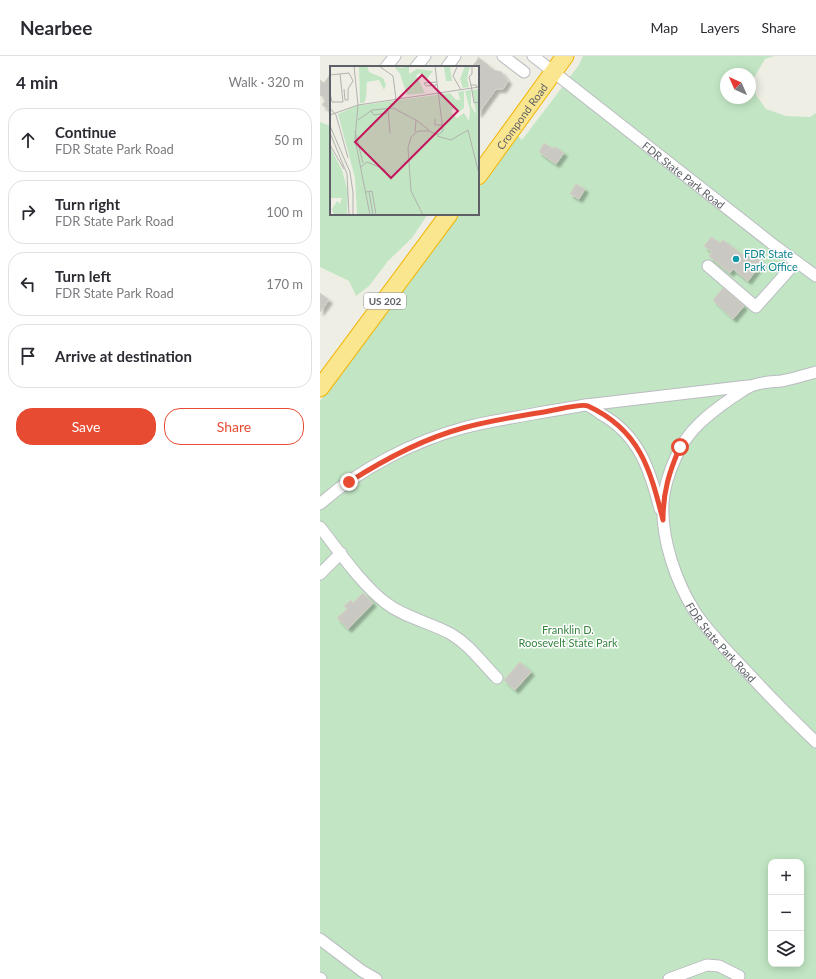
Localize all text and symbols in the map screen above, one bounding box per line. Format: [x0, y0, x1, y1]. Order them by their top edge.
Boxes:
text: Nearbee [20, 16, 92, 39]
text: Map [650, 19, 678, 36]
text: Layers [700, 19, 740, 36]
text: Share [762, 19, 796, 36]
inset map [330, 66, 479, 215]
north arrow [720, 68, 756, 104]
text: 4 min [16, 72, 58, 93]
text: Walk · 320 m [228, 74, 304, 90]
street label: Crompond Road [493, 81, 550, 152]
text: Continue [55, 123, 116, 141]
icon: ahead [17, 129, 39, 151]
text: 50 m [274, 132, 303, 148]
street label: FDR State Park Road [640, 138, 728, 211]
text: FDR State Park Road [55, 141, 174, 157]
text: Turn right [55, 195, 120, 213]
icon: right [17, 201, 39, 223]
text: 100 m [266, 204, 303, 220]
text: FDR State Park Road [55, 213, 174, 229]
place label: FDR State Park Office [744, 247, 798, 273]
marker: FDR State Park Office [731, 254, 741, 264]
text: Turn left [55, 267, 111, 285]
icon: left [17, 273, 39, 295]
text: 170 m [266, 276, 303, 292]
text: FDR State Park Road [55, 285, 174, 301]
road number: US 202 [364, 293, 406, 309]
icon: arrive [17, 345, 39, 367]
text: Arrive at destination [55, 347, 192, 365]
button: Save [16, 408, 156, 445]
button: Share [164, 408, 304, 445]
route start [671, 438, 689, 456]
route end [340, 473, 358, 491]
street label: FDR State Park Road [684, 600, 759, 684]
park label: Franklin D. Roosevelt State Park [518, 623, 618, 649]
map controls [768, 859, 804, 967]
button: + [768, 859, 804, 895]
button: − [768, 895, 804, 931]
button: layers [768, 931, 804, 967]

